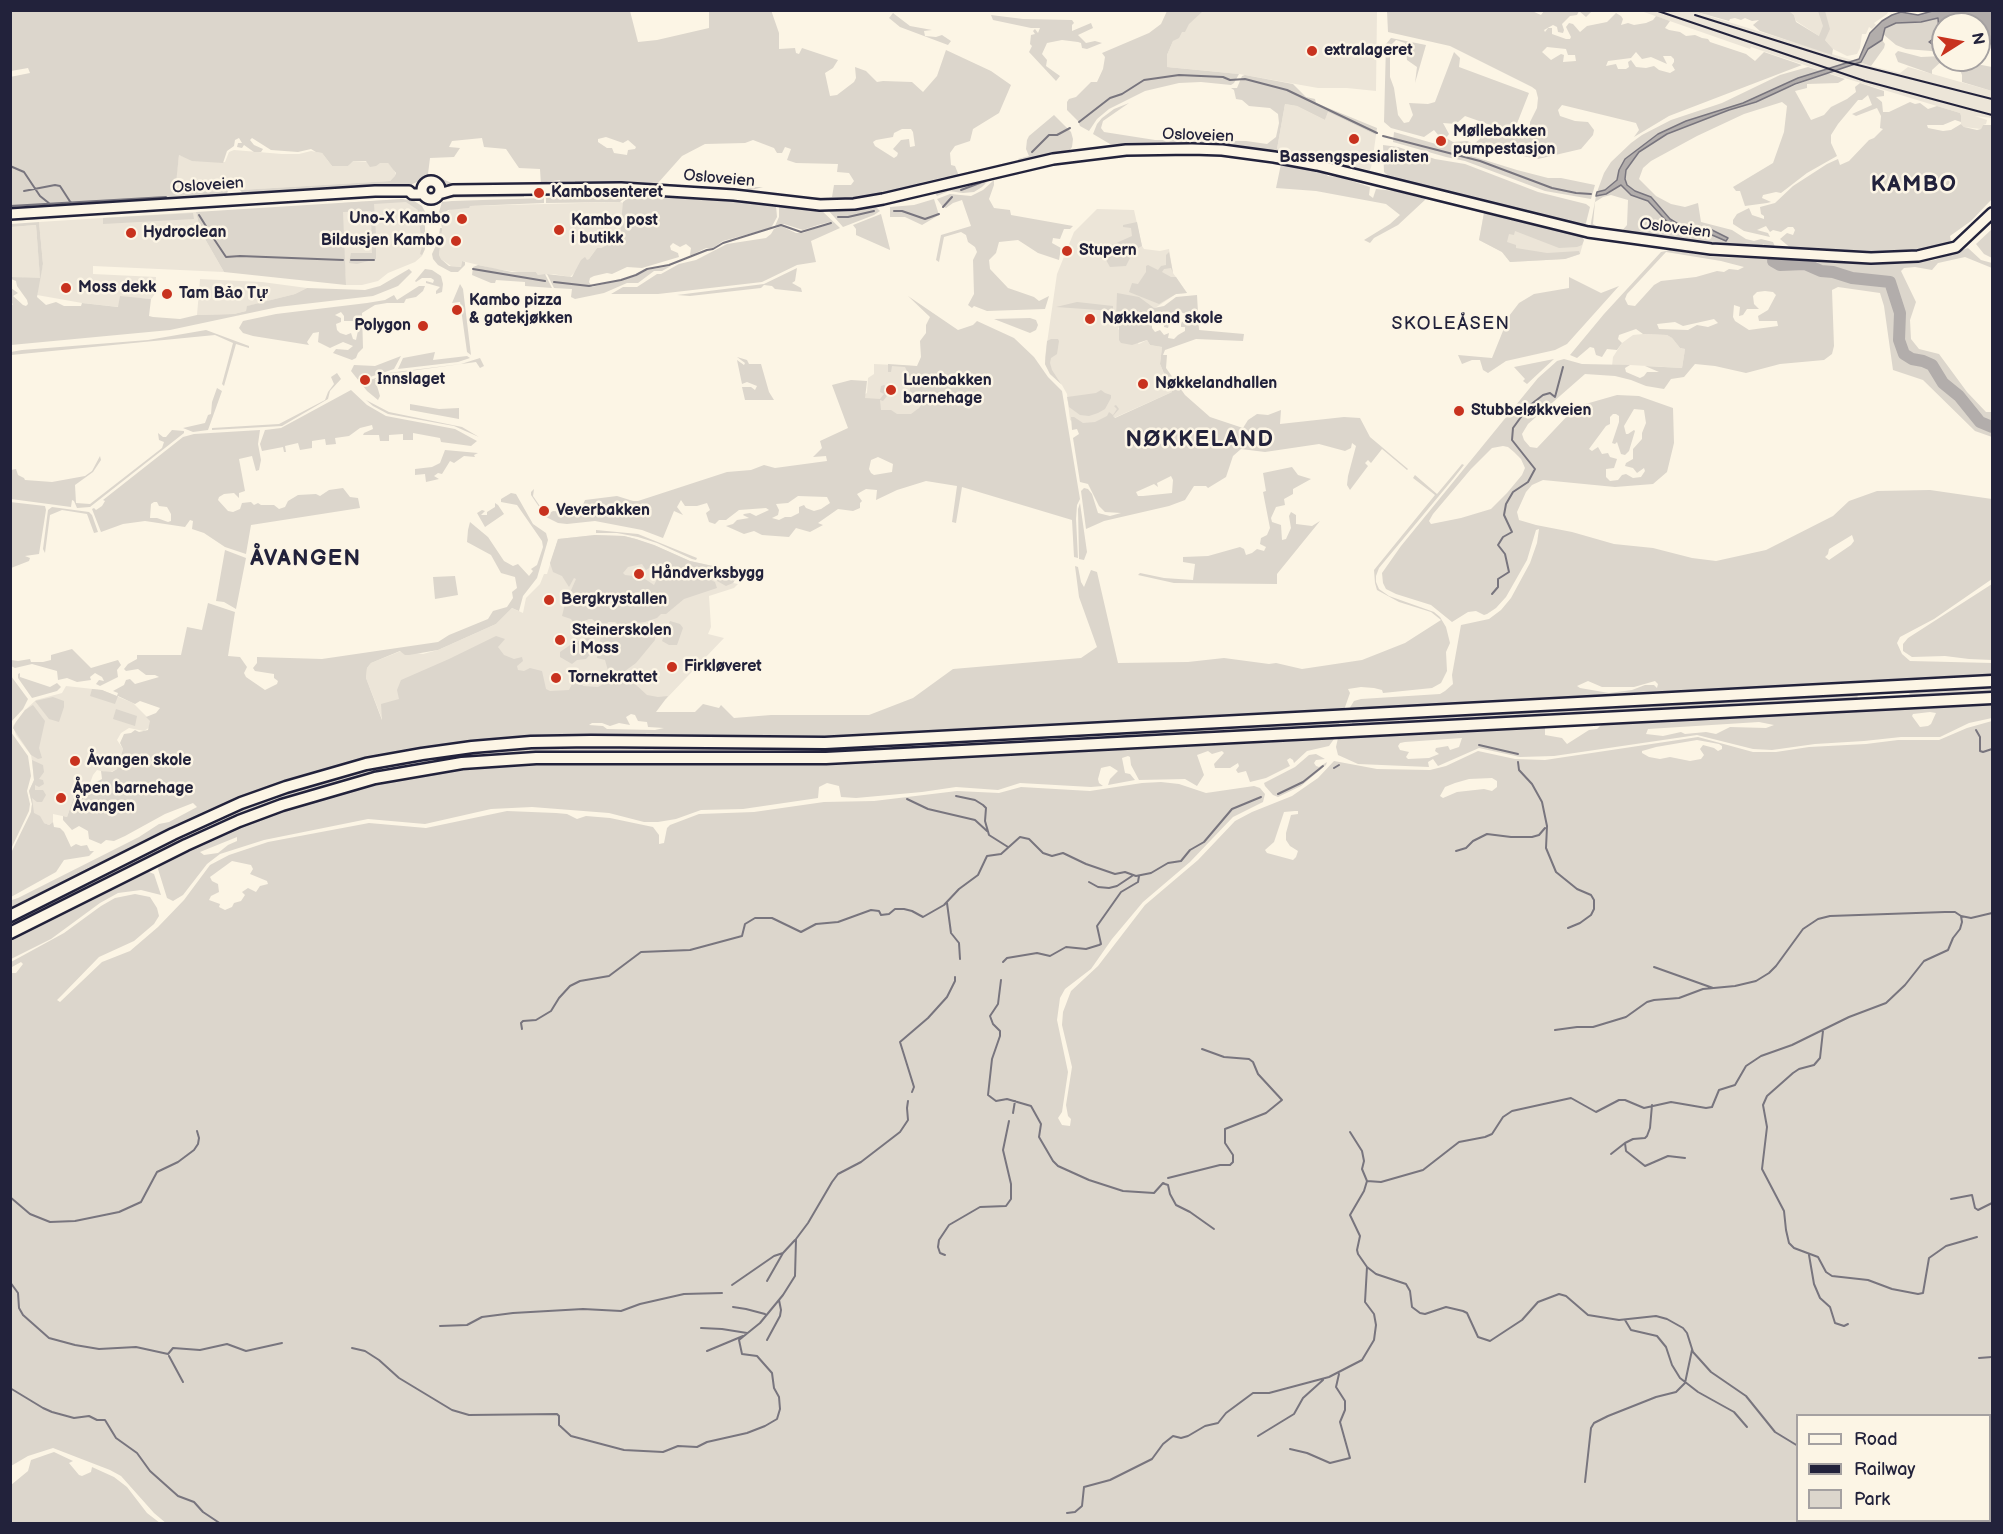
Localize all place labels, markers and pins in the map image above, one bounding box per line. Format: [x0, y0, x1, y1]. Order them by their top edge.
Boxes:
place label: extralageret [1324, 41, 1413, 61]
marker: extralageret [1305, 44, 1319, 58]
place label: Møllebakken pumpestasjon [1453, 122, 1556, 160]
marker: Bassengspesialisten [1347, 132, 1361, 146]
marker: Møllebakken pumpestasjon [1434, 134, 1448, 148]
place label: Bassengspesialisten [1279, 148, 1429, 168]
place label: Kambosenteret [551, 183, 663, 203]
marker: Kambosenteret [532, 186, 546, 200]
place label: Uno-X Kambo [349, 209, 450, 229]
place label: Kambo post i butikk [571, 211, 658, 249]
marker: Uno-X Kambo [455, 212, 469, 226]
place label: Hydroclean [143, 223, 227, 243]
marker: Kambo post i butikk [552, 223, 566, 237]
marker: Hydroclean [124, 226, 138, 240]
place label: Bildusjen Kambo [321, 231, 444, 251]
marker: Bildusjen Kambo [449, 234, 463, 248]
place label: Stupern [1079, 241, 1137, 261]
marker: Stupern [1060, 244, 1074, 258]
place label: Moss dekk [78, 278, 156, 298]
marker: Moss dekk [59, 281, 73, 295]
place label: Tam Bảo Tự [179, 284, 268, 304]
marker: Tam Bảo Tự [160, 287, 174, 301]
place label: Kambo pizza & gatekjøkken [469, 291, 573, 329]
marker: Kambo pizza & gatekjøkken [450, 303, 464, 317]
place label: Nøkkeland skole [1102, 309, 1223, 329]
marker: Nøkkeland skole [1083, 312, 1097, 326]
place label: Polygon [354, 316, 411, 336]
marker: Polygon [416, 319, 430, 333]
place label: Innslaget [377, 370, 445, 390]
place label: Luenbakken barnehage [903, 371, 992, 409]
marker: Innslaget [358, 373, 372, 387]
place label: Nøkkelandhallen [1155, 374, 1277, 394]
marker: Nøkkelandhallen [1136, 377, 1150, 391]
marker: Luenbakken barnehage [884, 383, 898, 397]
place label: Stubbeløkkveien [1471, 401, 1591, 421]
marker: Stubbeløkkveien [1452, 404, 1466, 418]
place label: Veverbakken [556, 501, 650, 521]
marker: Veverbakken [537, 504, 551, 518]
place label: Håndverksbygg [651, 564, 764, 584]
marker: Håndverksbygg [632, 567, 646, 581]
place label: Bergkrystallen [561, 590, 667, 610]
marker: Bergkrystallen [542, 593, 556, 607]
place label: Steinerskolen i Moss [572, 621, 672, 659]
marker: Steinerskolen i Moss [553, 633, 567, 647]
place label: Firkløveret [684, 657, 762, 677]
marker: Firkløveret [665, 660, 679, 674]
place label: Tornekrattet [568, 668, 658, 688]
marker: Tornekrattet [549, 671, 563, 685]
place label: Åvangen skole [87, 751, 191, 771]
marker: Åvangen skole [68, 754, 82, 768]
place label: Åpen barnehage Åvangen [73, 779, 193, 817]
marker: Åpen barnehage Åvangen [54, 791, 68, 805]

